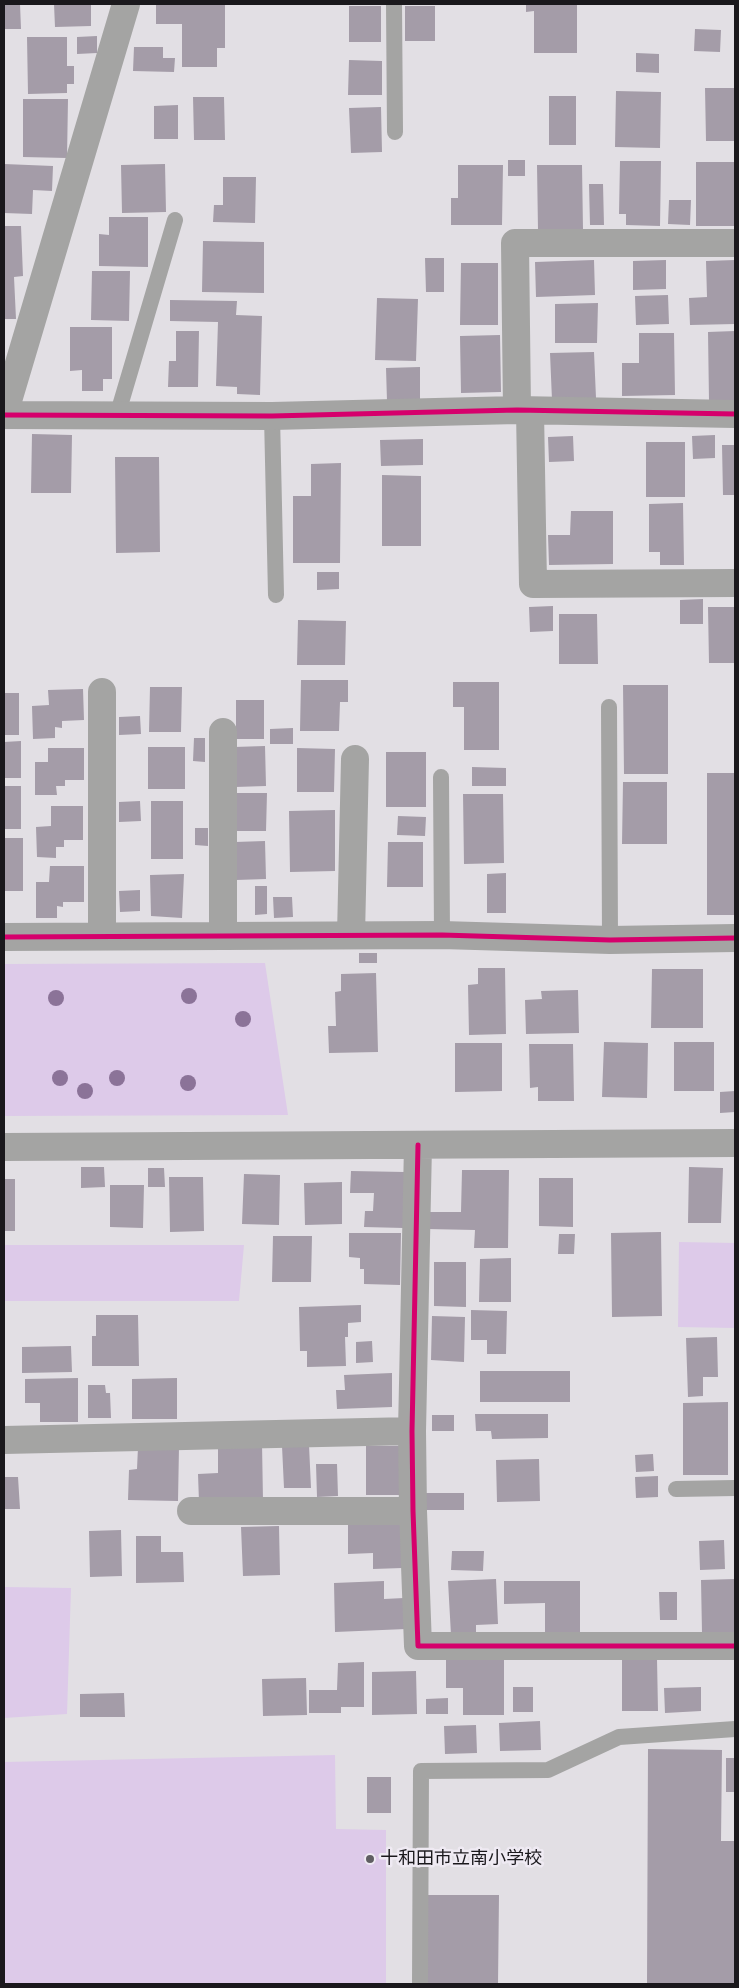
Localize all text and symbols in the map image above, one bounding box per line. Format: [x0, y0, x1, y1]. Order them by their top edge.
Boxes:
place label: 十和田市立南小学校 [380, 1848, 542, 1870]
marker: 十和田市立南小学校 [364, 1853, 376, 1865]

